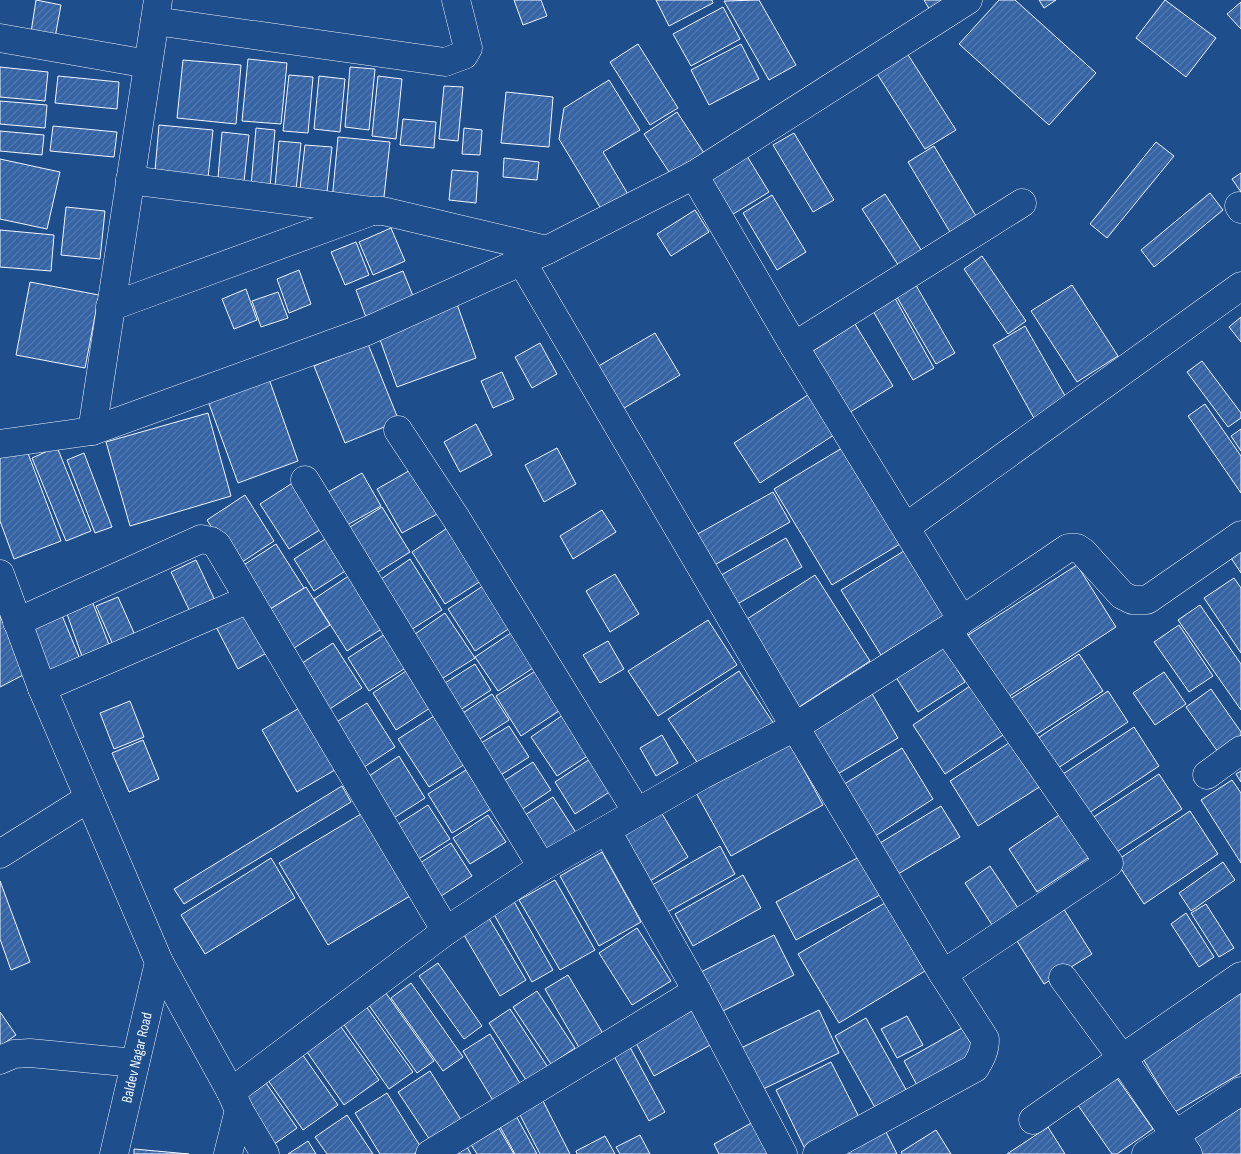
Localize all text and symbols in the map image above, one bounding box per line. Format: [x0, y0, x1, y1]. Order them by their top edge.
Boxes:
street label: Baldev Nagar Road [117, 1010, 156, 1105]

